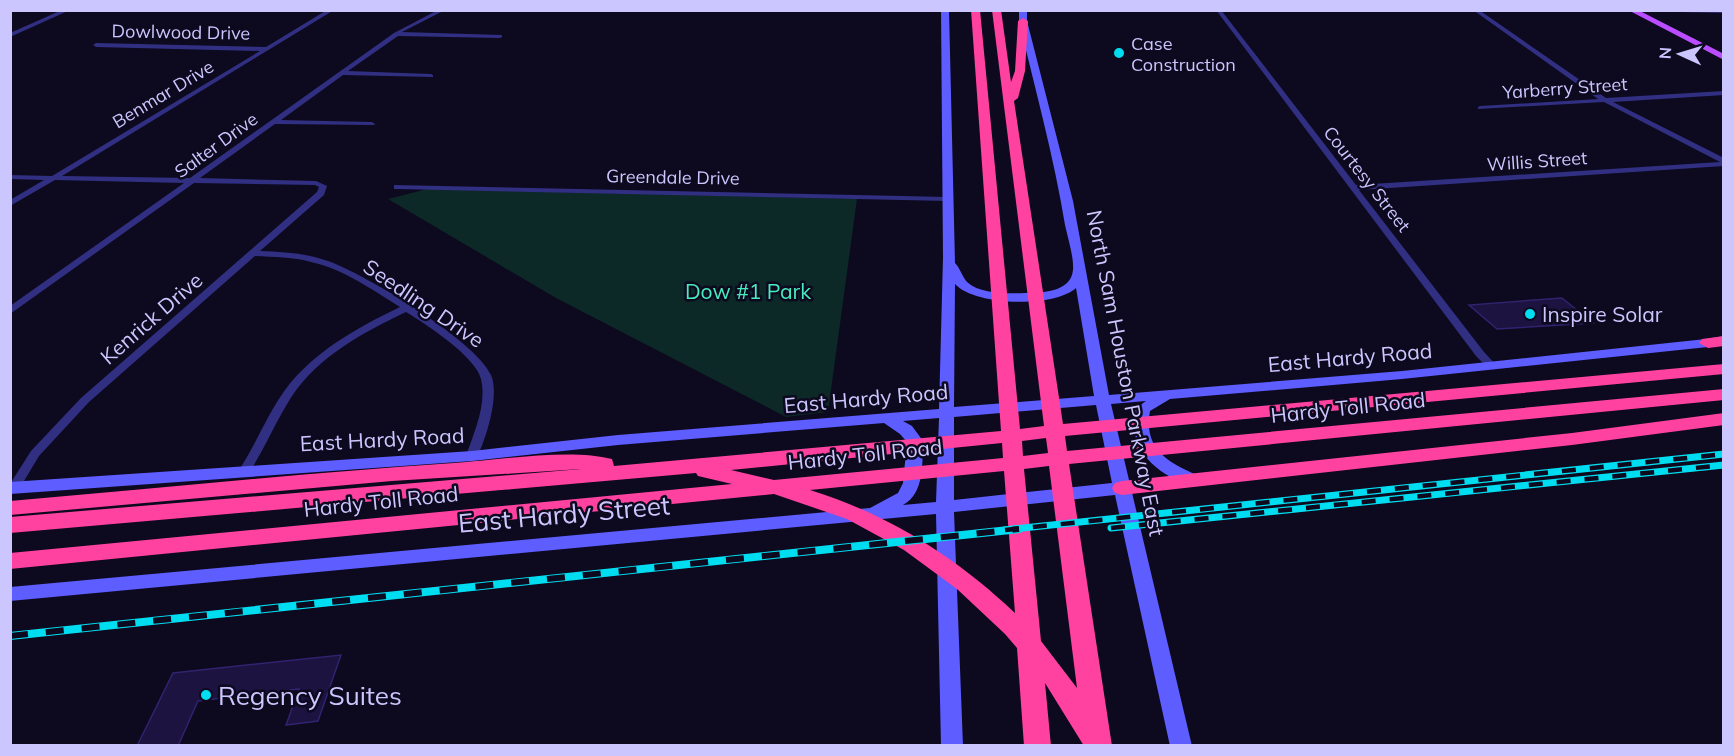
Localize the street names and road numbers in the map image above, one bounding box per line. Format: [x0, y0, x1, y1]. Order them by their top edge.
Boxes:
street label: Dowlwood Drive [112, 19, 250, 45]
street label: Benmar Drive [108, 55, 218, 133]
street label: Yarberry Street [1501, 72, 1628, 104]
street label: Salter Drive [170, 107, 262, 183]
street label: Courtesy Street [1318, 121, 1416, 237]
street label: Willis Street [1486, 146, 1588, 176]
street label: Greendale Drive [606, 164, 740, 190]
street label: North Sam Houston Parkway East [1082, 208, 1170, 538]
street label: Seedling Drive [359, 253, 489, 353]
street label: Kenrick Drive [95, 267, 207, 369]
street label: East Hardy Road [1267, 337, 1433, 377]
street label: East Hardy Road [783, 378, 949, 418]
street label: Hardy Toll Road [1269, 386, 1427, 428]
street label: East Hardy Road [299, 422, 465, 456]
street label: Hardy Toll Road [786, 433, 944, 475]
street label: Hardy Toll Road [302, 480, 460, 522]
street label: East Hardy Street [457, 488, 671, 540]

